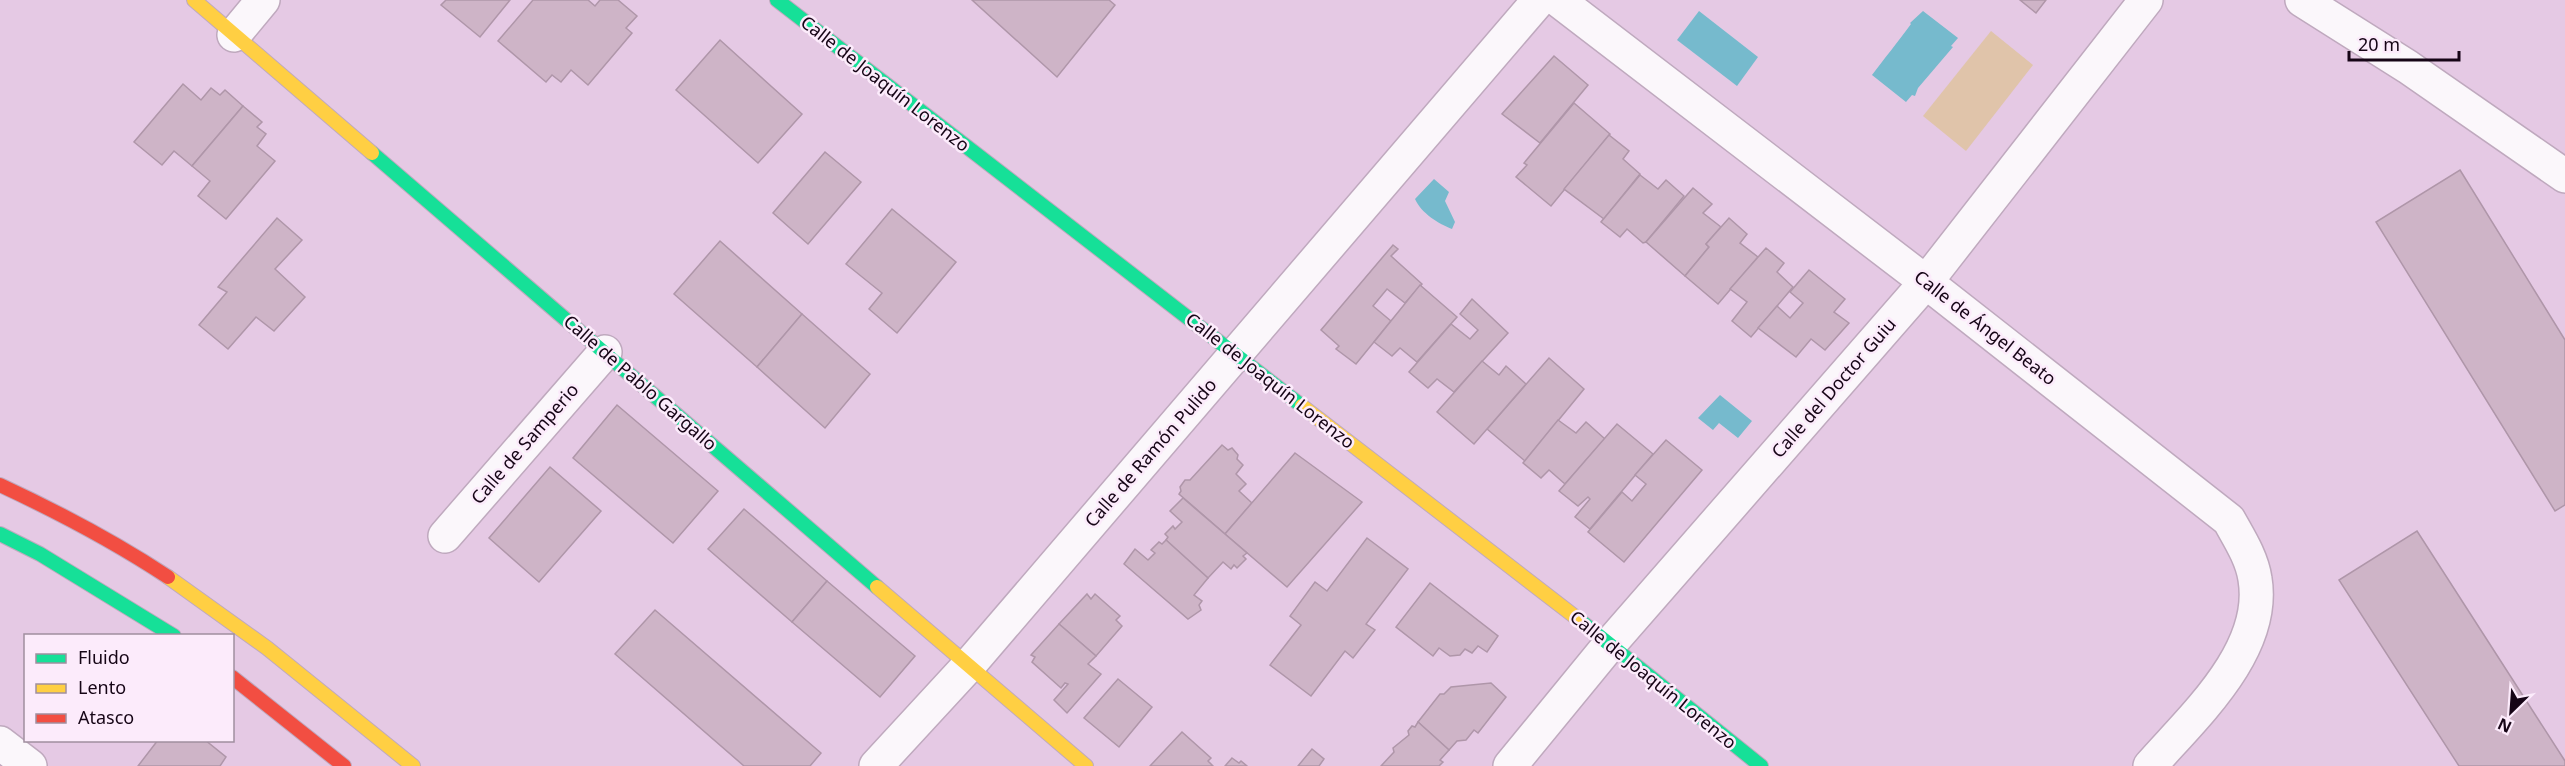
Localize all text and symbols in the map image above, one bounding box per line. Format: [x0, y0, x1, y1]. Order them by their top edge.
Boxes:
street label: Calle de Joaquín Lorenzo [796, 10, 975, 157]
scale bar [2349, 24, 2458, 62]
text: 20 m [2358, 32, 2400, 56]
street label: Calle de Ángel Beato [1910, 264, 2062, 390]
street label: Calle de Joaquín Lorenzo [1181, 307, 1360, 454]
street label: Calle de Pablo Gargallo [559, 309, 722, 455]
street label: Calle del Doctor Guiu [1766, 312, 1901, 463]
street label: Calle de Ramón Pulido [1079, 373, 1221, 532]
street label: Calle de Samperio [465, 378, 583, 509]
street label: Calle de Joaquín Lorenzo [1565, 604, 1742, 754]
legend [24, 634, 234, 742]
text: Fluido [78, 645, 130, 669]
text: Lento [78, 675, 126, 699]
north arrow [2481, 682, 2541, 742]
text: Atasco [78, 705, 134, 729]
text: N [2494, 713, 2515, 738]

